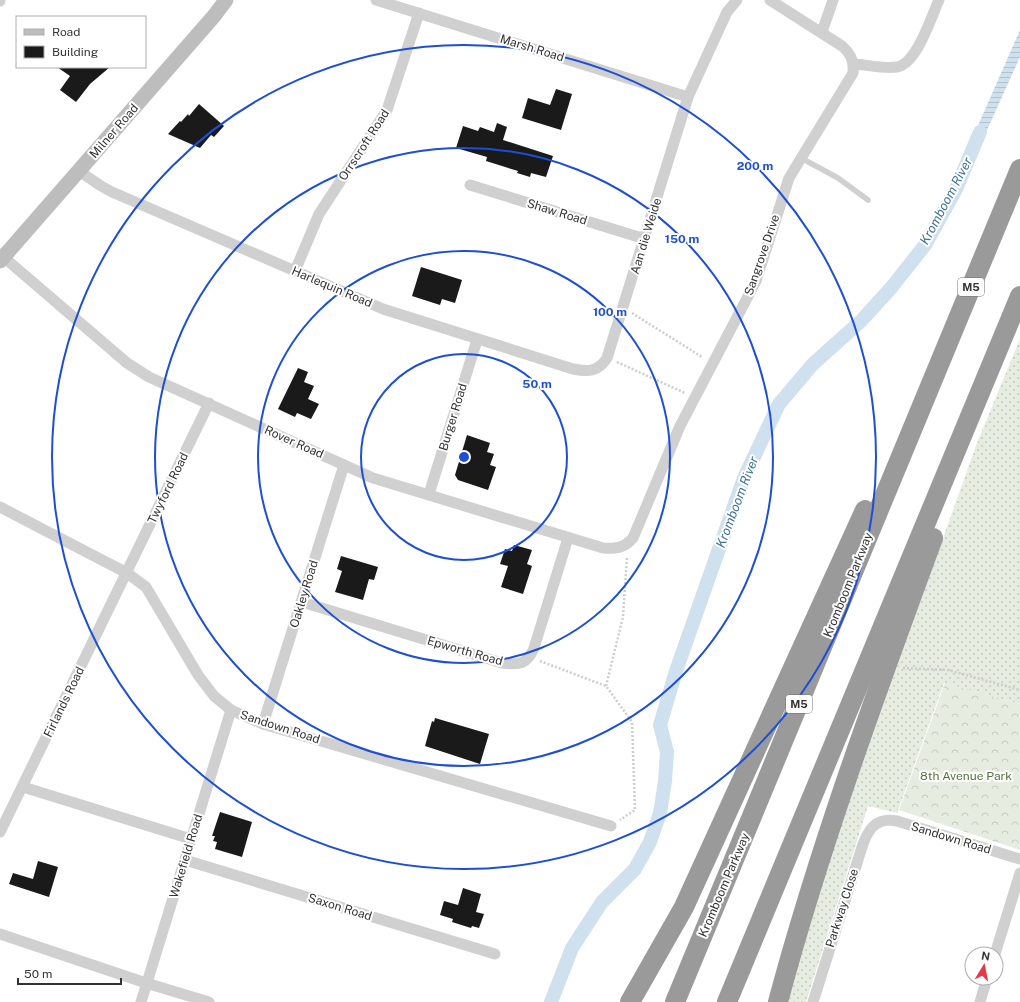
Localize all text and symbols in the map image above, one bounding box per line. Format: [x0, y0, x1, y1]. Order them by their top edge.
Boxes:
legend [16, 16, 146, 68]
text: Road [52, 25, 80, 39]
street label: Marsh Road [498, 32, 566, 64]
text: Building [52, 45, 98, 59]
street label: Milner Road [87, 101, 141, 161]
street label: Orrscroft Road [336, 107, 392, 183]
water label: Kromboom River [917, 155, 975, 247]
text: 200 m [737, 159, 773, 173]
street label: Shaw Road [525, 196, 589, 228]
street label: Aan die Weide [628, 196, 664, 276]
street label: Sangrove Drive [742, 213, 782, 297]
text: 150 m [665, 232, 699, 246]
street label: Harlequin Road [290, 264, 374, 310]
road number: M5 [958, 278, 984, 296]
text: 100 m [593, 305, 627, 319]
text: 50 m [522, 377, 552, 391]
street label: Burger Road [436, 382, 470, 452]
street label: Rover Road [262, 423, 326, 461]
street label: Twyford Road [145, 450, 191, 526]
centre of rings [457, 450, 471, 464]
water label: Kromboom River [713, 454, 761, 550]
street label: Kromboom Parkway [821, 530, 876, 639]
street label: Oakley Road [287, 559, 321, 629]
street label: Epworth Road [426, 634, 504, 668]
street label: Firlands Road [41, 665, 87, 739]
road number: M5 [786, 695, 812, 713]
street label: Sandown Road [238, 708, 322, 746]
park label: 8th Avenue Park [920, 769, 1012, 783]
street label: Wakefield Road [167, 812, 205, 900]
street label: Sandown Road [909, 819, 993, 857]
street label: Kromboom Parkway [696, 830, 753, 939]
street label: Parkway Close [823, 867, 861, 949]
street label: Saxon Road [306, 891, 374, 923]
north arrow [964, 946, 1004, 986]
text: N [980, 949, 991, 963]
scale bar [18, 960, 121, 986]
text: 50 m [24, 967, 52, 981]

